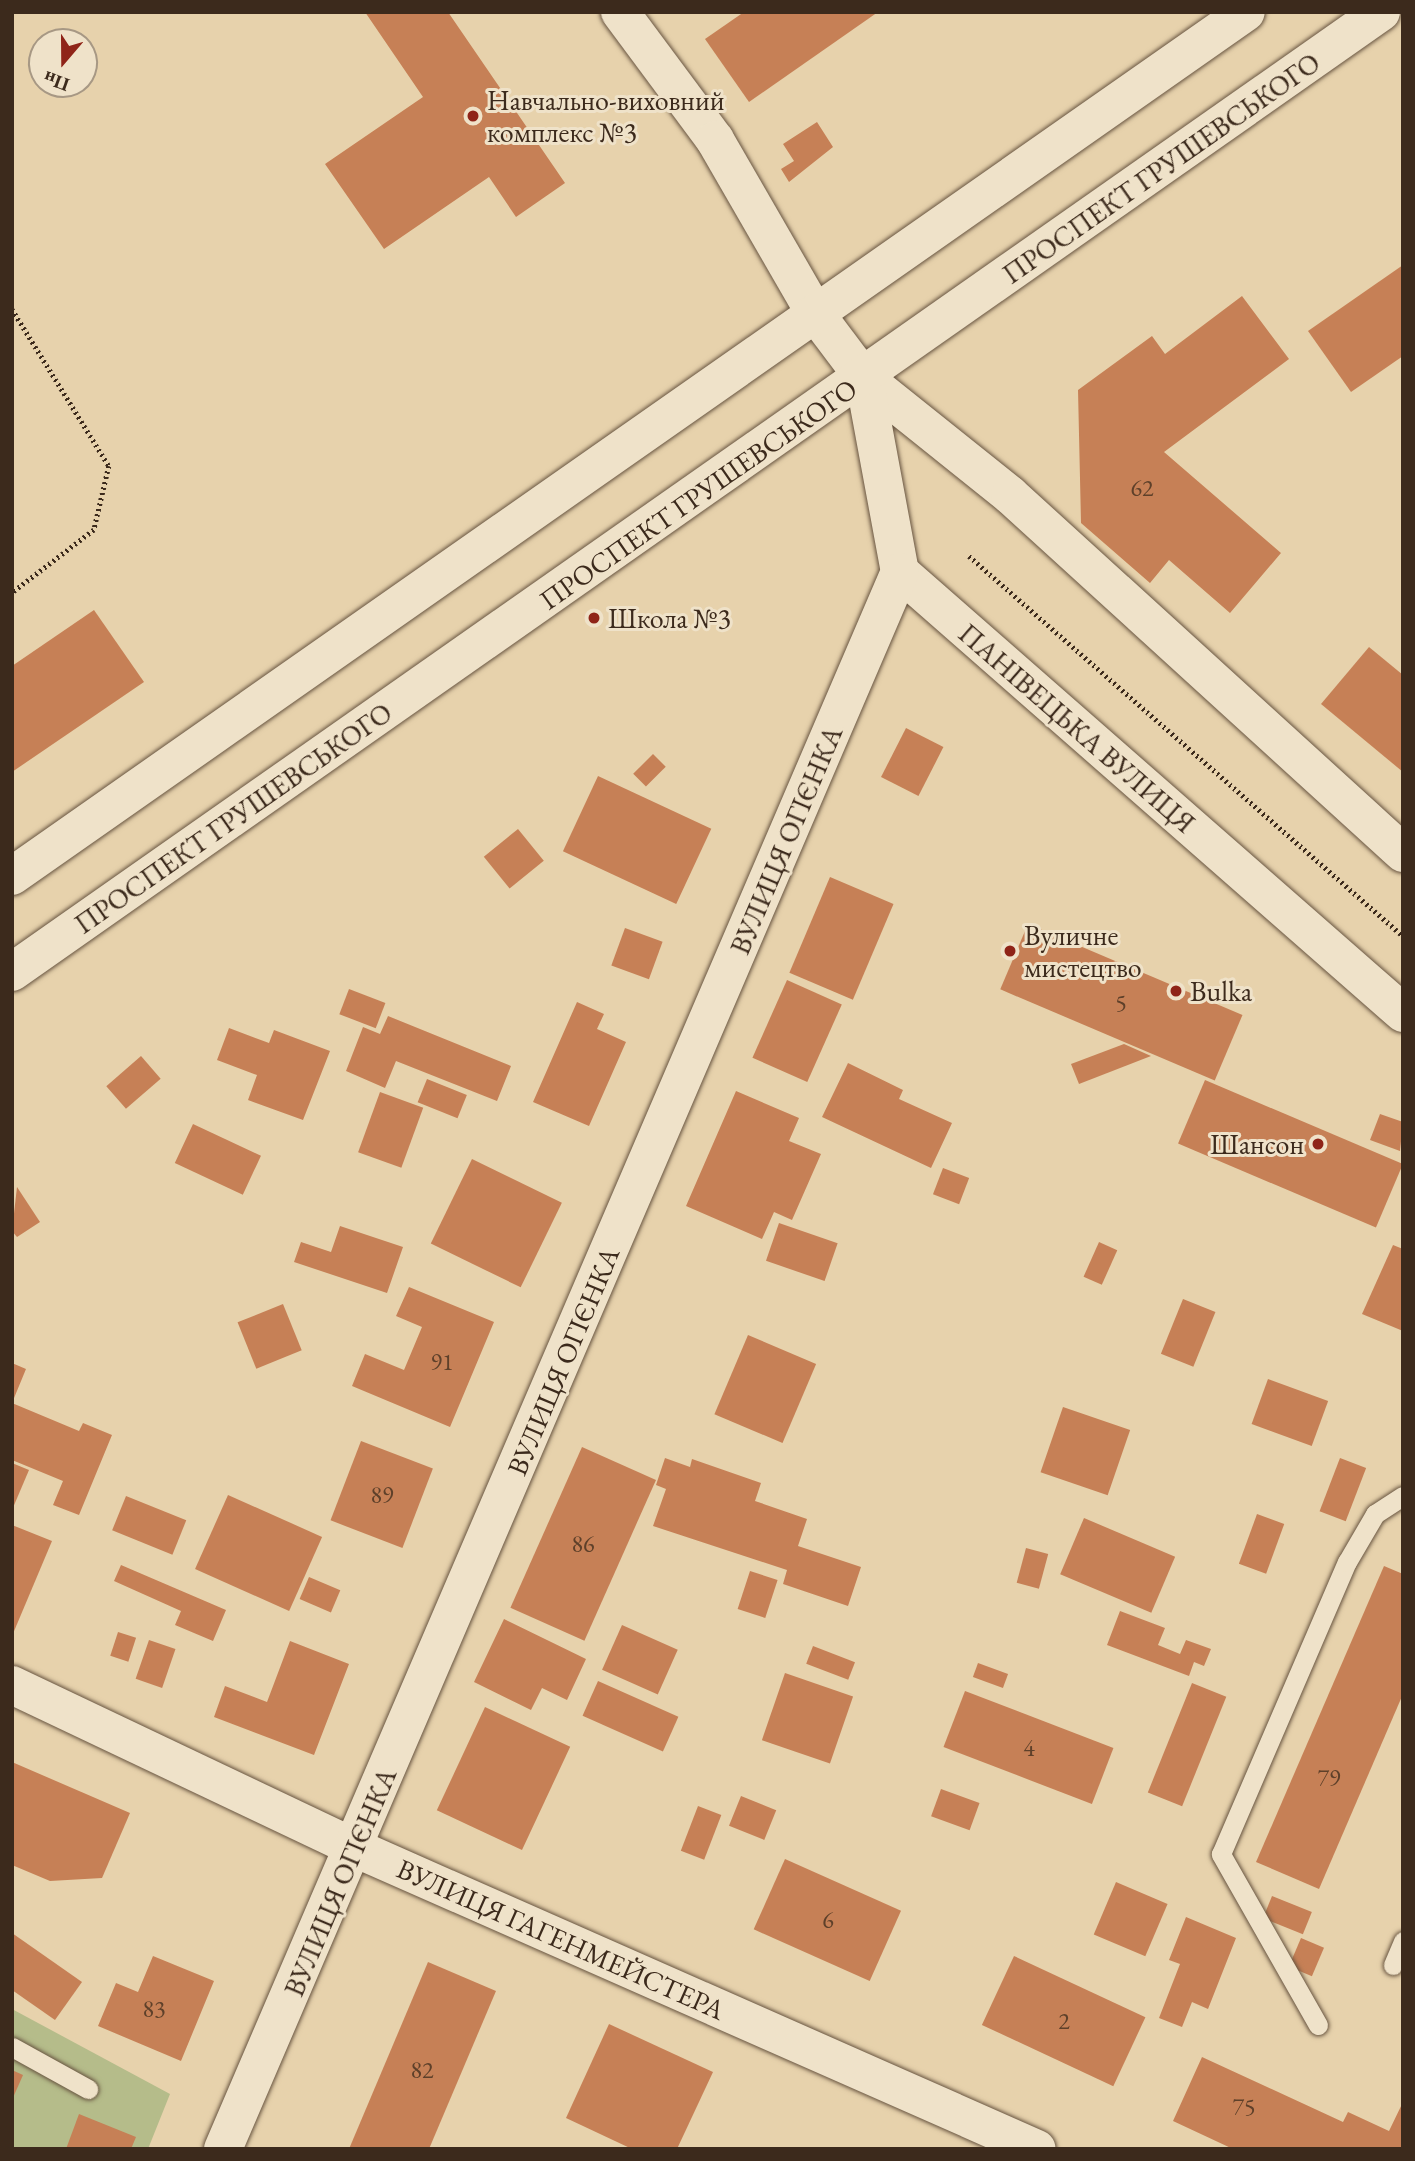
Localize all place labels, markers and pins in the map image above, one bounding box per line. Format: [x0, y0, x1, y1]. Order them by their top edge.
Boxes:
place label: Навчально-виховний комплекс №3 [487, 83, 725, 149]
marker: Навчально-виховний комплекс №3 [465, 108, 481, 124]
place label: Школа №3 [608, 601, 731, 635]
marker: Школа №3 [586, 610, 602, 626]
place label: Вуличне мистецтво [1024, 918, 1142, 984]
marker: Вуличне мистецтво [1002, 943, 1018, 959]
place label: Bulka [1190, 974, 1252, 1008]
marker: Bulka [1168, 983, 1184, 999]
place label: Шансон [1210, 1127, 1304, 1161]
marker: Шансон [1310, 1136, 1326, 1152]

